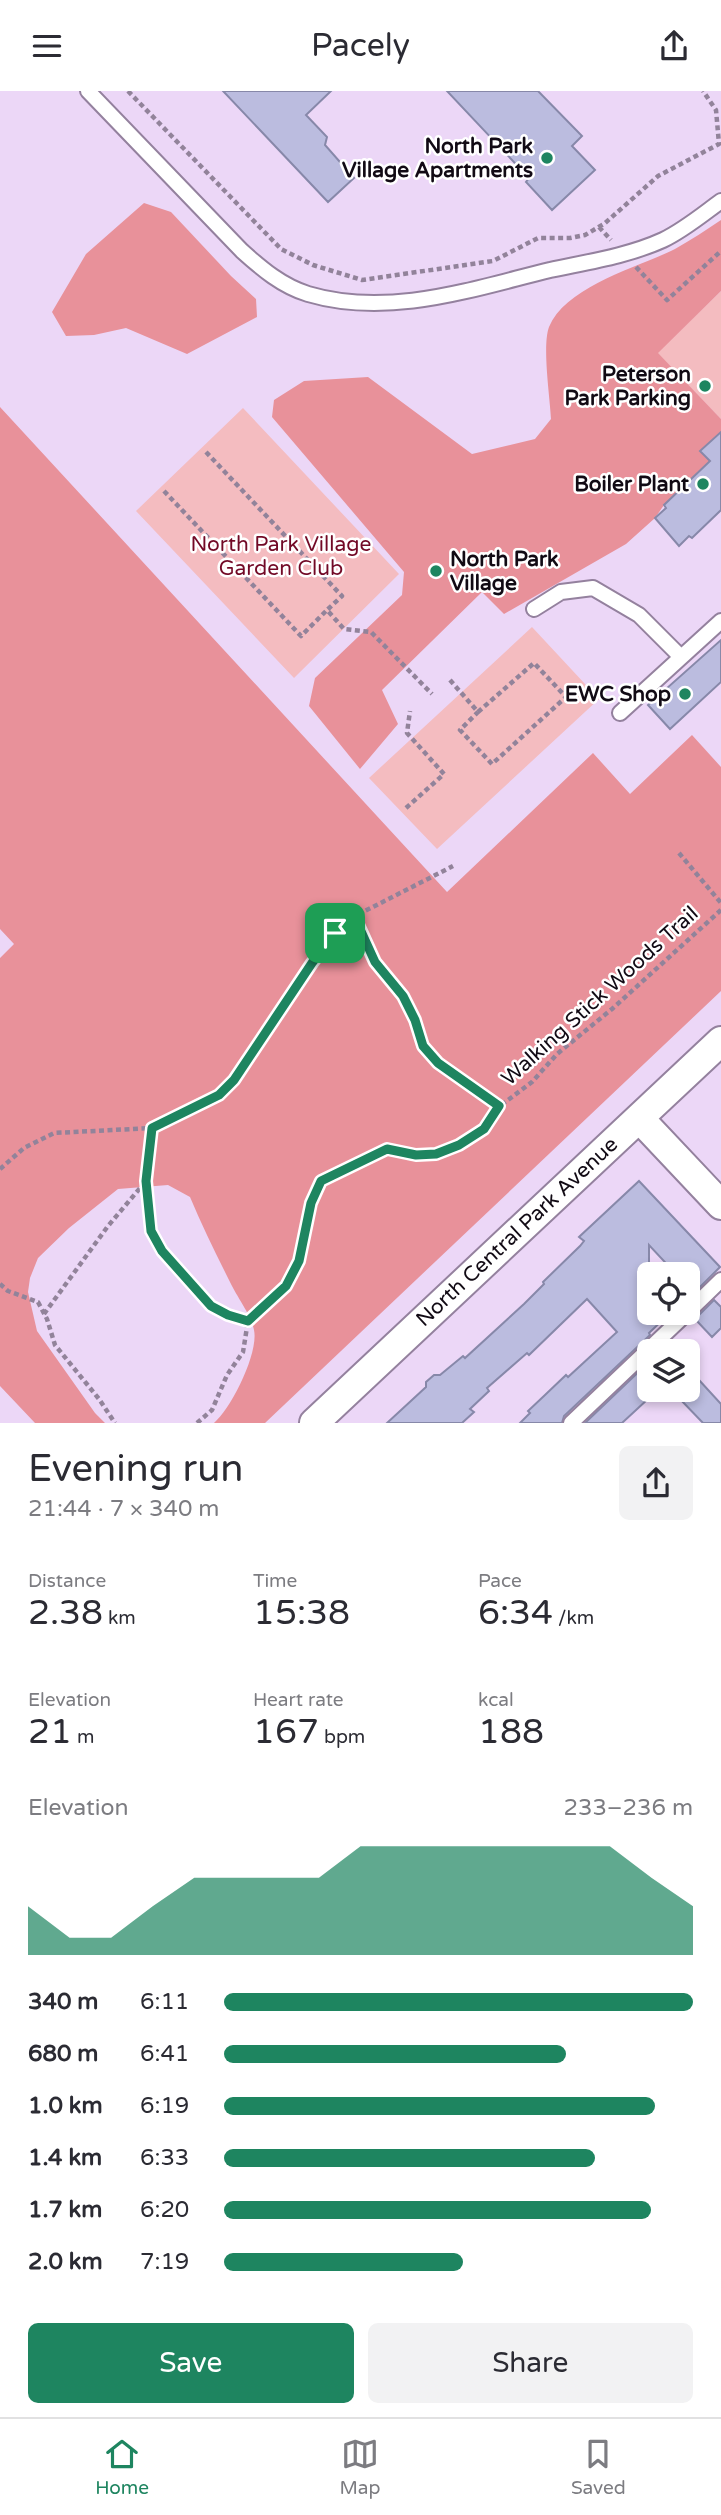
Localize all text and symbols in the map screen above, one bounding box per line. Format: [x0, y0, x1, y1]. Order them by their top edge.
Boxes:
icon: menu [28, 27, 66, 65]
text: Pacely [311, 27, 410, 65]
icon: share [655, 27, 693, 65]
place label: North Park Village Apartments [342, 134, 534, 183]
marker: North Park Village Apartments [539, 150, 555, 166]
place label: Peterson Park Parking [565, 362, 691, 411]
marker: Peterson Park Parking [697, 378, 713, 394]
place label: Boiler Plant [574, 472, 689, 497]
marker: Boiler Plant [695, 476, 711, 492]
park label: North Park Village Garden Club [191, 532, 372, 581]
place label: North Park Village [450, 547, 559, 596]
marker: North Park Village [428, 563, 444, 579]
place label: EWC Shop [565, 682, 671, 707]
marker: EWC Shop [677, 686, 693, 702]
street label: Walking Stick Woods Trail [497, 901, 703, 1091]
pin [305, 903, 365, 963]
icon: arrive [316, 914, 354, 952]
street label: North Central Park Avenue [411, 1132, 623, 1332]
map controls [637, 1262, 700, 1402]
button: locate [637, 1262, 700, 1325]
button: layers [637, 1339, 700, 1402]
text: Evening run [28, 1446, 243, 1492]
button: share [619, 1446, 693, 1520]
text: 21:44 · 7 × 340 m [28, 1495, 219, 1523]
text: Distance [28, 1570, 106, 1592]
text: Time [253, 1570, 297, 1592]
text: Pace [478, 1570, 522, 1592]
text: 2.38 [28, 1592, 103, 1634]
text: 15:38 [253, 1592, 350, 1634]
text: 6:34 [478, 1592, 553, 1634]
text: km [103, 1607, 136, 1629]
text: /km [553, 1607, 594, 1629]
text: Elevation [28, 1689, 111, 1711]
text: Heart rate [253, 1689, 344, 1711]
text: kcal [478, 1689, 514, 1711]
text: 21 [28, 1711, 72, 1753]
text: 167 [253, 1711, 319, 1753]
text: 188 [478, 1711, 544, 1753]
text: m [72, 1726, 94, 1748]
text: bpm [319, 1726, 365, 1748]
text: Elevation [28, 1794, 129, 1822]
text: 233–236 m [564, 1794, 693, 1822]
text: 340 m [28, 1988, 98, 2016]
text: 6:11 [140, 1988, 189, 2016]
text: 680 m [28, 2040, 98, 2068]
text: 6:41 [140, 2040, 189, 2068]
text: 1.0 km [28, 2092, 103, 2120]
text: 6:19 [140, 2092, 189, 2120]
text: 1.4 km [28, 2144, 102, 2172]
text: 6:33 [140, 2144, 189, 2172]
text: 1.7 km [28, 2196, 102, 2224]
text: 6:20 [140, 2196, 189, 2224]
text: 2.0 km [28, 2248, 103, 2276]
text: 7:19 [140, 2248, 189, 2276]
button: Save [28, 2323, 354, 2403]
button: Share [368, 2323, 693, 2403]
tab: Home [95, 2435, 149, 2499]
tab: Map [339, 2435, 380, 2499]
tab: Saved [571, 2435, 626, 2499]

